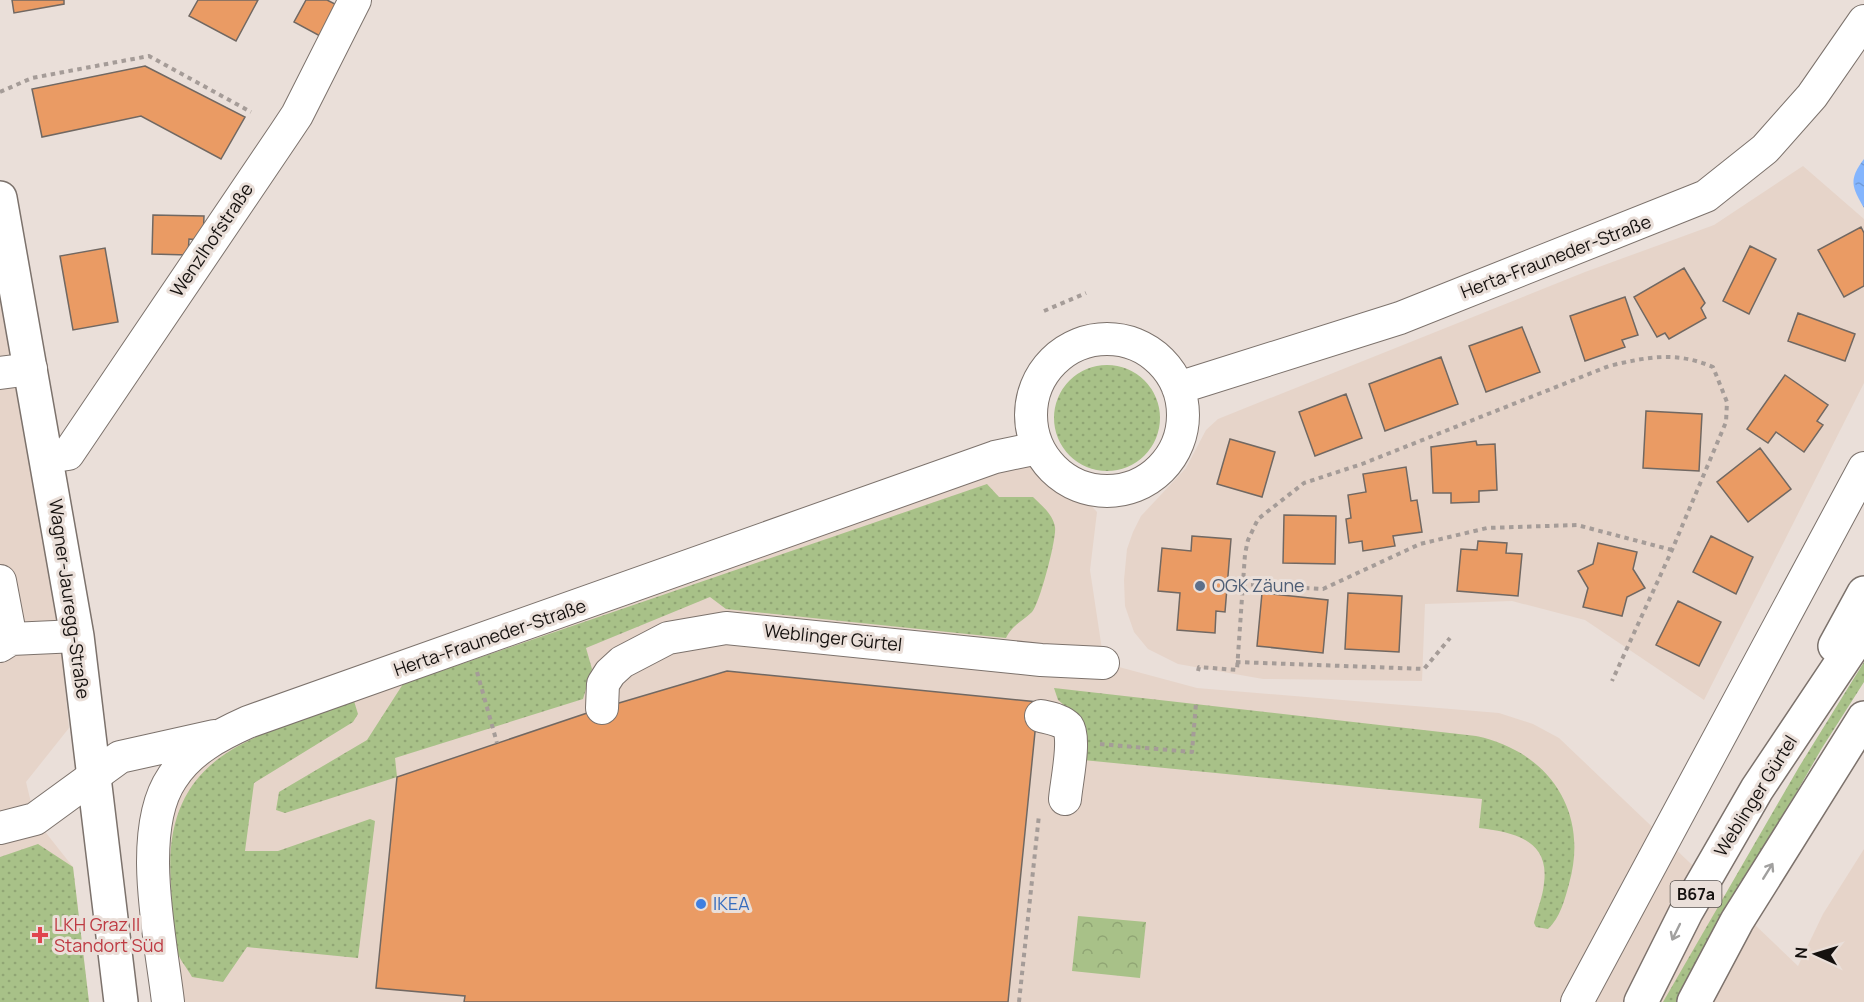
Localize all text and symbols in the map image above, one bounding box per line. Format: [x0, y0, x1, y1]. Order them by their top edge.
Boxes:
street label: Wenzlhofstraße [164, 178, 258, 301]
street label: Herta-Frauneder-Straße [1457, 209, 1654, 303]
street label: Wagner-Jauregg-Straße [44, 497, 96, 700]
place label: OGK Zäune [1212, 573, 1305, 597]
marker: OGK Zäune [1193, 579, 1207, 593]
street label: Herta-Frauneder-Straße [390, 593, 589, 681]
street label: Weblinger Gürtel [763, 618, 903, 656]
street label: Weblinger Gürtel [1708, 730, 1802, 861]
one-way arrow [1763, 863, 1775, 880]
road number: B67a [1670, 881, 1722, 907]
place label: IKEA [713, 891, 750, 915]
marker: IKEA [694, 897, 708, 911]
place label: LKH Graz II Standort Süd [54, 912, 164, 957]
one-way arrow [1670, 922, 1682, 940]
north arrow [1786, 924, 1846, 984]
marker: LKH Graz II Standort Süd [31, 926, 49, 944]
text: N [1790, 946, 1812, 959]

